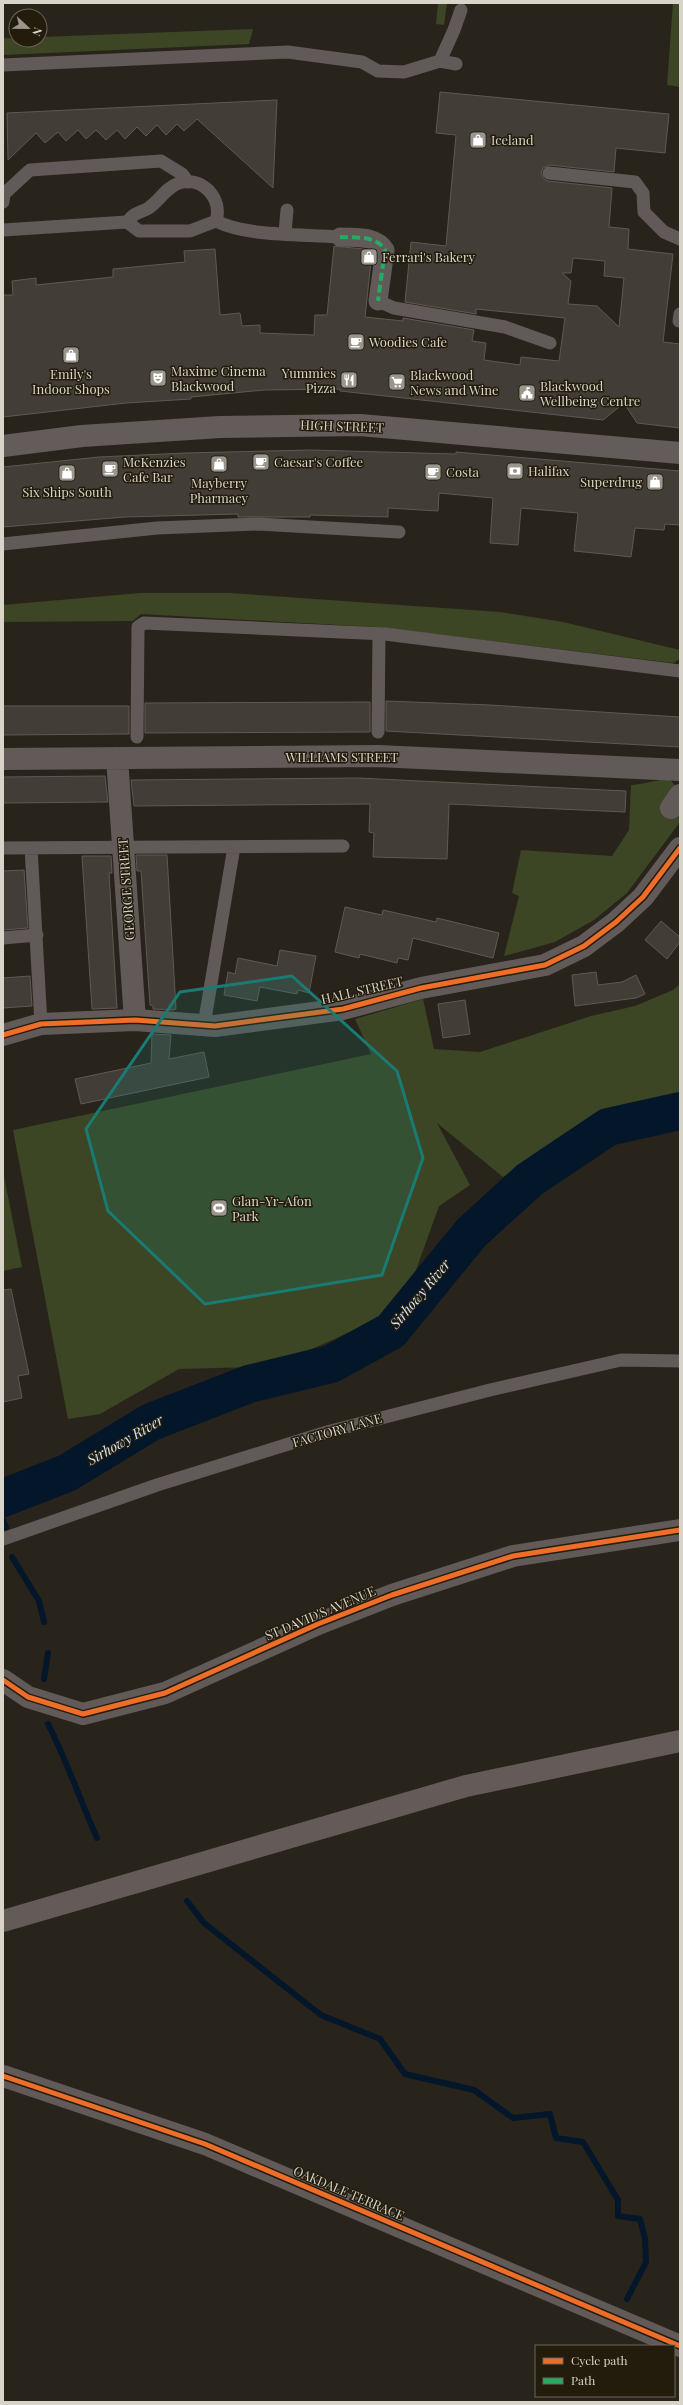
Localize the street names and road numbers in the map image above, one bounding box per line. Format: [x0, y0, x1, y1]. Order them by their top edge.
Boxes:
street label: HIGH STREET [300, 416, 384, 435]
street label: WILLIAMS STREET [285, 748, 398, 765]
street label: GEORGE STREET [113, 837, 138, 941]
street label: HALL STREET [319, 972, 405, 1007]
street label: FACTORY LANE [290, 1409, 384, 1450]
street label: ST DAVID'S AVENUE [262, 1582, 378, 1644]
street label: OAKDALE TERRACE [291, 2161, 407, 2224]

